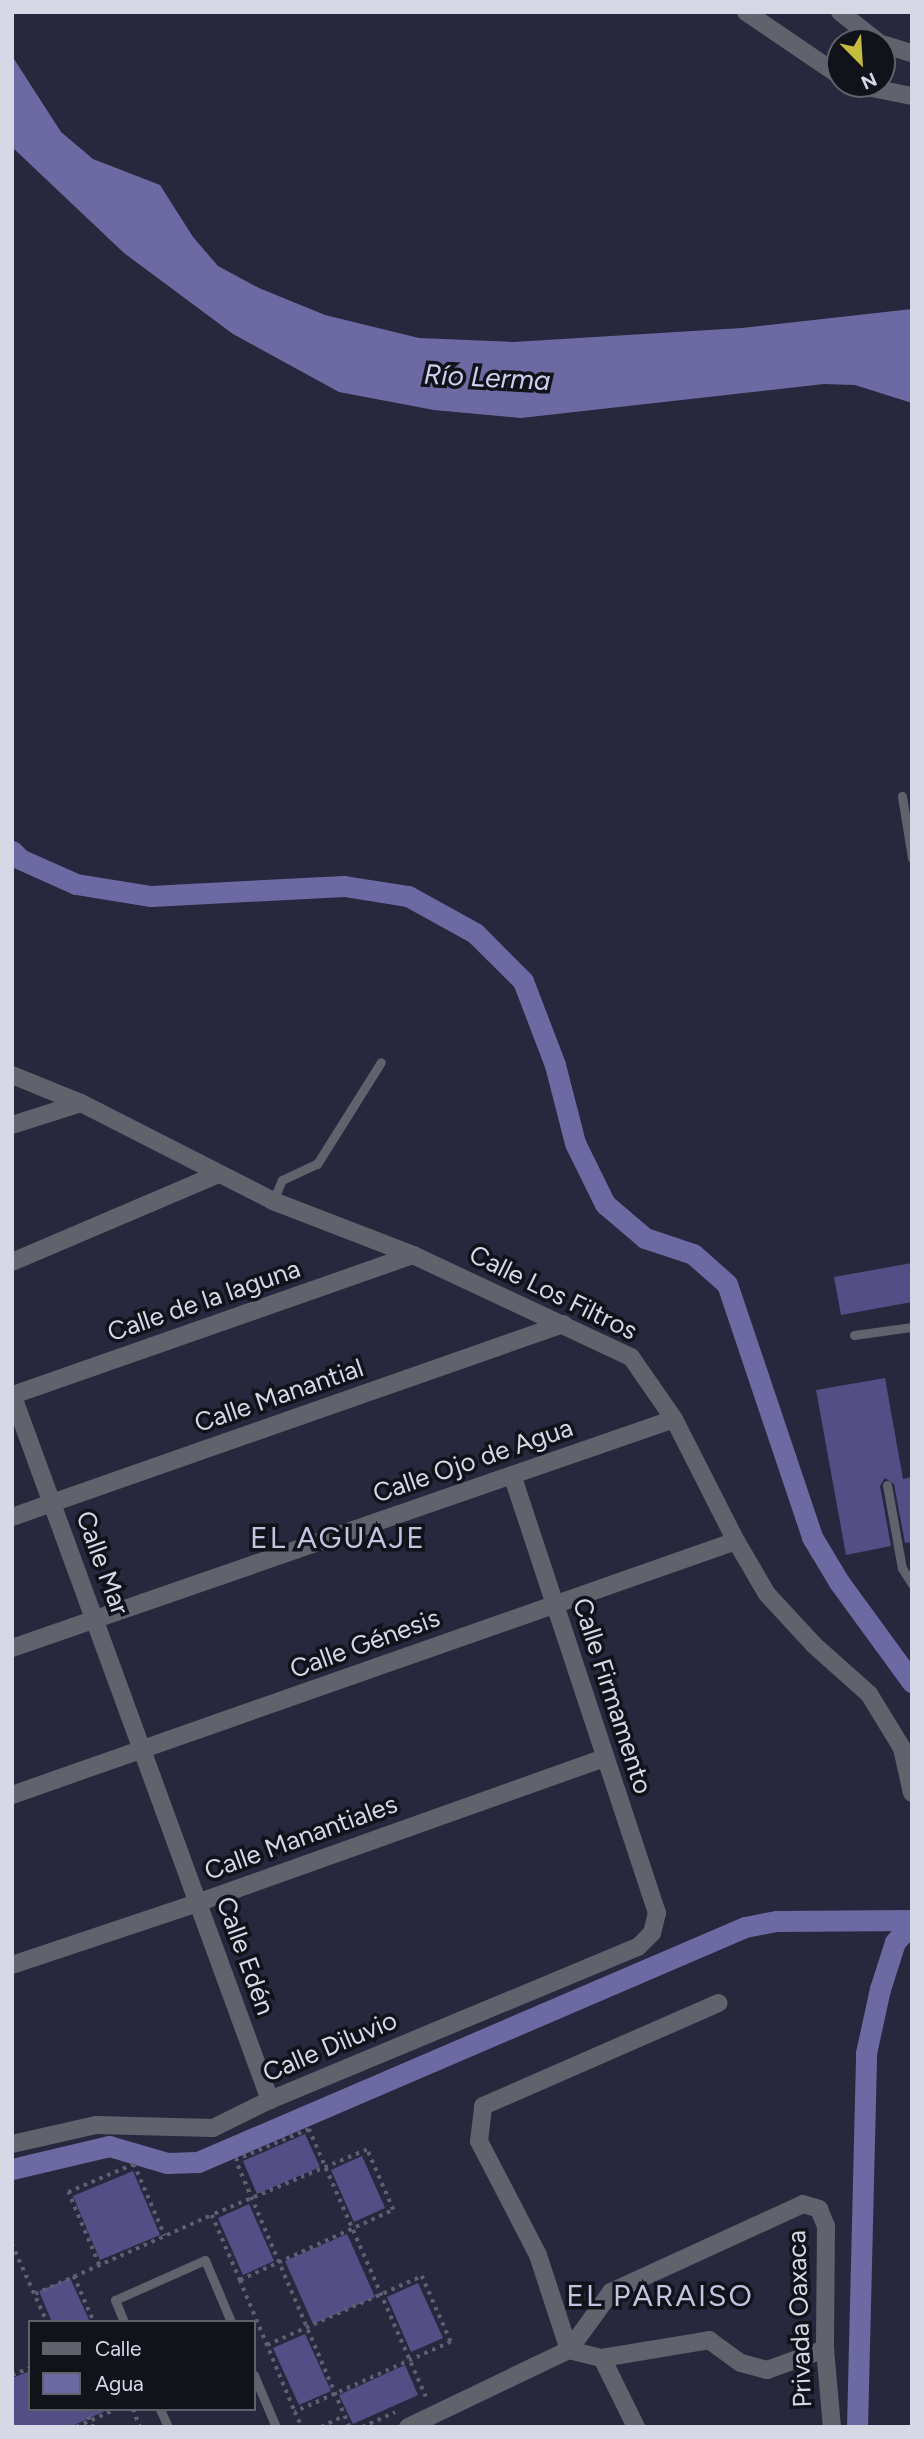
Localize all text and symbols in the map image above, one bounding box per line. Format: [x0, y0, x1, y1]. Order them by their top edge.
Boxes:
north arrow [826, 28, 896, 98]
text: N [858, 67, 880, 94]
water label: Río Lerma [423, 357, 551, 397]
street label: Calle Los Filtros [464, 1239, 642, 1347]
street label: Calle de la laguna [104, 1253, 304, 1349]
street label: Calle Manantial [191, 1353, 367, 1439]
street label: Calle Ojo de Agua [369, 1412, 577, 1510]
street label: Calle Mar [69, 1507, 135, 1619]
district label: EL AGUAJE [251, 1520, 425, 1556]
street label: Calle Firmamento [566, 1594, 658, 1798]
street label: Calle Génesis [286, 1602, 444, 1686]
street label: Calle Manantiales [200, 1789, 402, 1887]
street label: Calle Edén [209, 1893, 281, 2019]
street label: Calle Diluvio [258, 2005, 402, 2089]
street label: Privada Oaxaca [781, 2230, 819, 2408]
district label: EL PARAISO [568, 2278, 752, 2314]
legend [28, 2320, 256, 2411]
text: Calle [95, 2336, 142, 2361]
text: Agua [95, 2371, 144, 2396]

